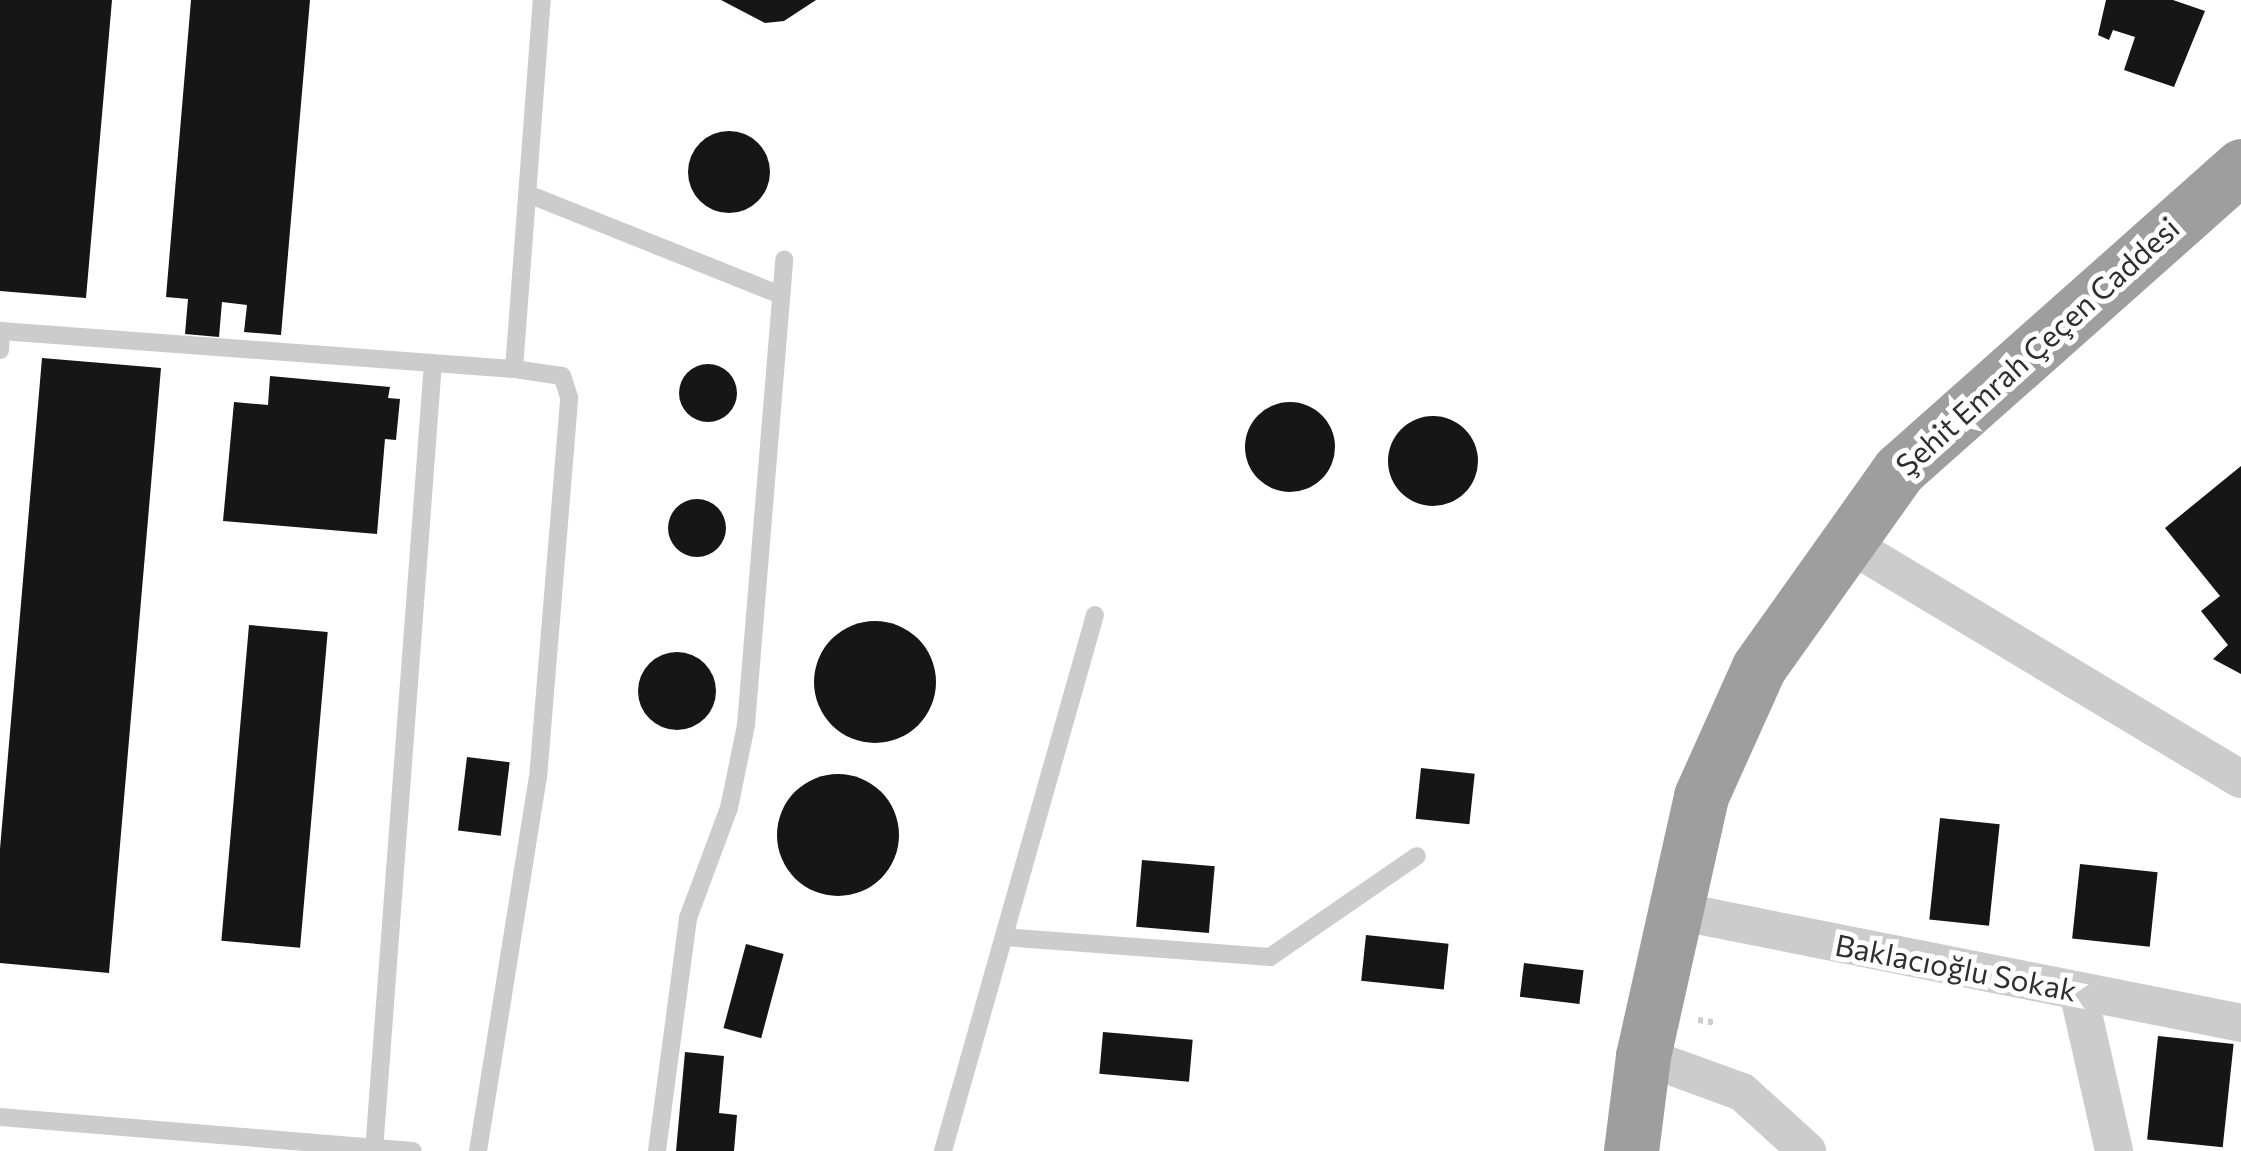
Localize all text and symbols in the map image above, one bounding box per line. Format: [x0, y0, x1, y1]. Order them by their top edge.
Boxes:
street label: Şehit Emrah Çeçen Caddesi [1888, 209, 2186, 483]
street label: Baklacıoğlu Sokak [1832, 926, 2080, 1008]

